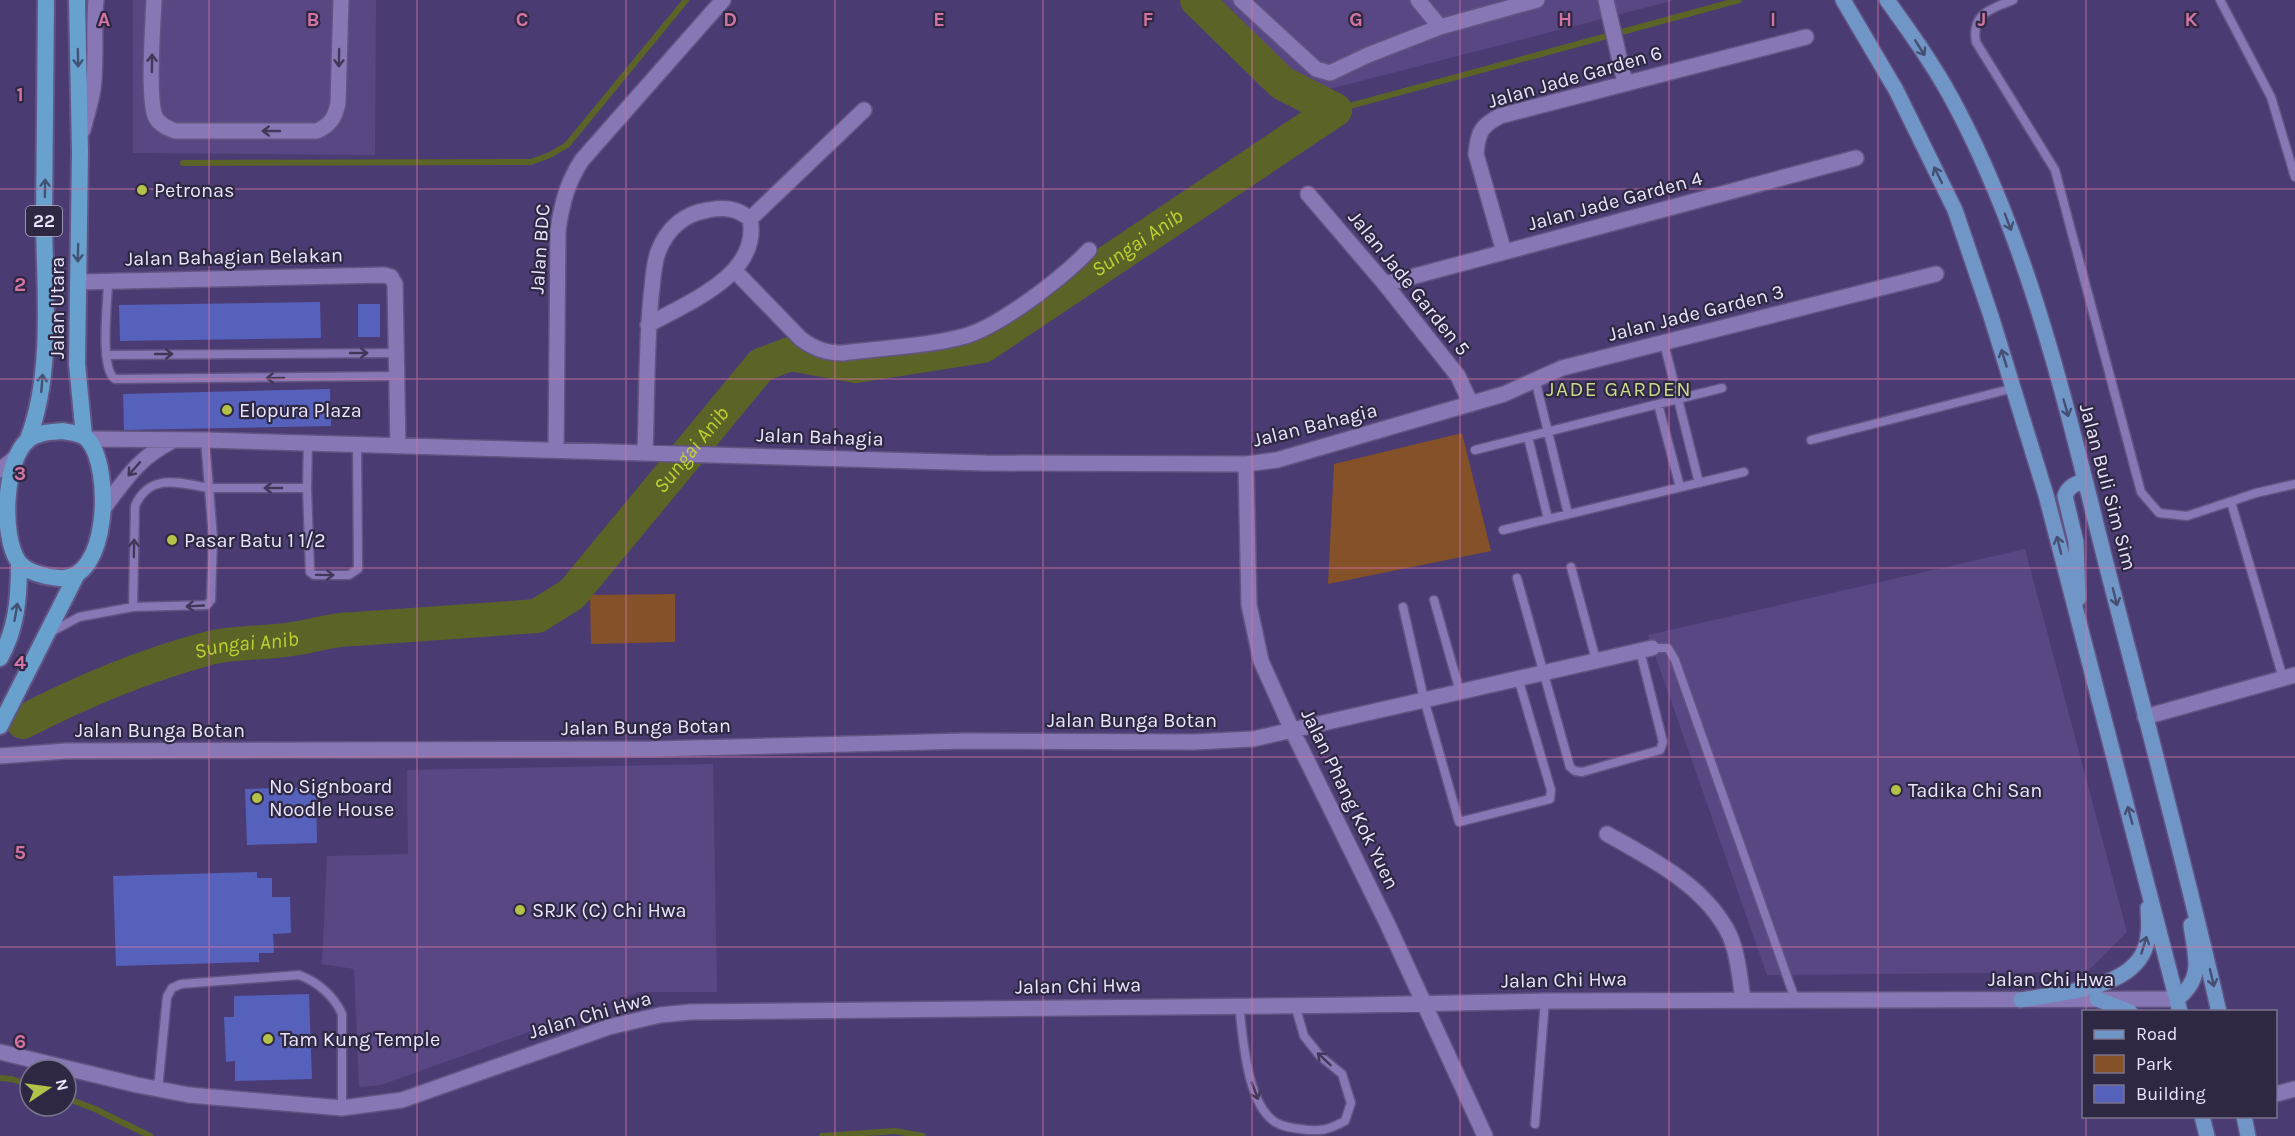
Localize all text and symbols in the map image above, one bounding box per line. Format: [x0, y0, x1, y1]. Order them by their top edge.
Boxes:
text: A [98, 8, 111, 31]
text: B [307, 8, 319, 31]
text: C [516, 8, 528, 31]
text: D [723, 8, 737, 31]
text: E [933, 8, 945, 31]
text: F [1143, 8, 1154, 31]
text: G [1349, 8, 1363, 31]
text: H [1558, 8, 1572, 31]
text: I [1770, 8, 1776, 31]
text: J [1978, 8, 1986, 31]
text: K [2184, 8, 2198, 31]
one-way arrow [1915, 39, 1927, 56]
street label: Jalan Jade Garden 6 [1485, 41, 1665, 113]
one-way arrow [72, 48, 84, 68]
one-way arrow [334, 48, 345, 68]
one-way arrow [147, 54, 158, 74]
text: 1 [16, 83, 24, 106]
one-way arrow [261, 125, 281, 137]
one-way arrow [1931, 166, 1943, 184]
street label: Jalan Jade Garden 4 [1525, 167, 1705, 235]
one-way arrow [39, 179, 50, 199]
place label: Petronas [154, 179, 235, 202]
marker: Petronas [135, 183, 149, 197]
street label: Jalan BDC [525, 203, 555, 295]
water label: Sungai Anib [1087, 204, 1187, 282]
road number: 22 [26, 206, 62, 236]
street label: Jalan Jade Garden 5 [1343, 206, 1475, 360]
one-way arrow [2003, 212, 2014, 231]
one-way arrow [73, 243, 84, 263]
street label: Jalan Bahagian Belakan [125, 244, 343, 270]
street label: Jalan Utara [46, 257, 69, 359]
text: 2 [14, 273, 26, 296]
street label: Jalan Jade Garden 3 [1606, 280, 1786, 346]
one-way arrow [349, 347, 369, 359]
one-way arrow [154, 349, 174, 360]
one-way arrow [1998, 349, 2009, 368]
one-way arrow [266, 372, 286, 384]
one-way arrow [37, 374, 48, 393]
district label: JADE GARDEN [1546, 377, 1692, 401]
street label: Jalan Bahagia [1250, 398, 1380, 452]
one-way arrow [2061, 398, 2072, 417]
place label: Elopura Plaza [239, 399, 362, 422]
street label: Jalan Buli Sim Sim [2075, 401, 2141, 573]
water label: Sungai Anib [649, 402, 734, 498]
marker: Elopura Plaza [220, 403, 234, 417]
street label: Jalan Bahagia [756, 423, 884, 451]
one-way arrow [127, 461, 141, 476]
text: 3 [14, 462, 26, 485]
one-way arrow [263, 482, 283, 494]
place label: Pasar Batu 1 1/2 [184, 529, 326, 552]
marker: Pasar Batu 1 1/2 [165, 533, 179, 547]
one-way arrow [2052, 536, 2064, 555]
one-way arrow [129, 539, 140, 559]
one-way arrow [315, 569, 335, 581]
one-way arrow [2109, 587, 2121, 606]
one-way arrow [185, 600, 205, 611]
one-way arrow [11, 603, 22, 622]
water label: Sungai Anib [191, 626, 300, 664]
text: 4 [14, 651, 26, 674]
street label: Jalan Phang Kok Yuen [1296, 705, 1404, 893]
street label: Jalan Bunga Botan [1047, 709, 1217, 732]
street label: Jalan Bunga Botan [561, 714, 731, 740]
street label: Jalan Bunga Botan [75, 719, 245, 742]
place label: No Signboard Noodle House [269, 775, 394, 821]
place label: Tadika Chi San [1908, 779, 2042, 802]
marker: Tadika Chi San [1889, 783, 1903, 797]
marker: No Signboard Noodle House [250, 791, 264, 805]
one-way arrow [2124, 806, 2135, 825]
text: 5 [14, 841, 26, 864]
place label: SRJK (C) Chi Hwa [532, 899, 686, 922]
marker: SRJK (C) Chi Hwa [513, 903, 527, 917]
one-way arrow [2139, 936, 2150, 955]
street label: Jalan Chi Hwa [1501, 967, 1627, 993]
street label: Jalan Chi Hwa [1988, 968, 2114, 991]
one-way arrow [2206, 968, 2218, 987]
street label: Jalan Chi Hwa [1015, 973, 1141, 999]
street label: Jalan Chi Hwa [526, 987, 654, 1043]
legend [2082, 1010, 2277, 1118]
text: Road [2136, 1023, 2177, 1045]
place label: Tam Kung Temple [280, 1028, 440, 1051]
text: 6 [14, 1030, 26, 1053]
marker: Tam Kung Temple [261, 1032, 275, 1046]
one-way arrow [1317, 1052, 1332, 1066]
text: Park [2136, 1053, 2173, 1075]
north arrow [18, 1058, 78, 1118]
text: N [52, 1077, 73, 1092]
one-way arrow [1250, 1081, 1261, 1100]
text: Building [2136, 1083, 2206, 1105]

